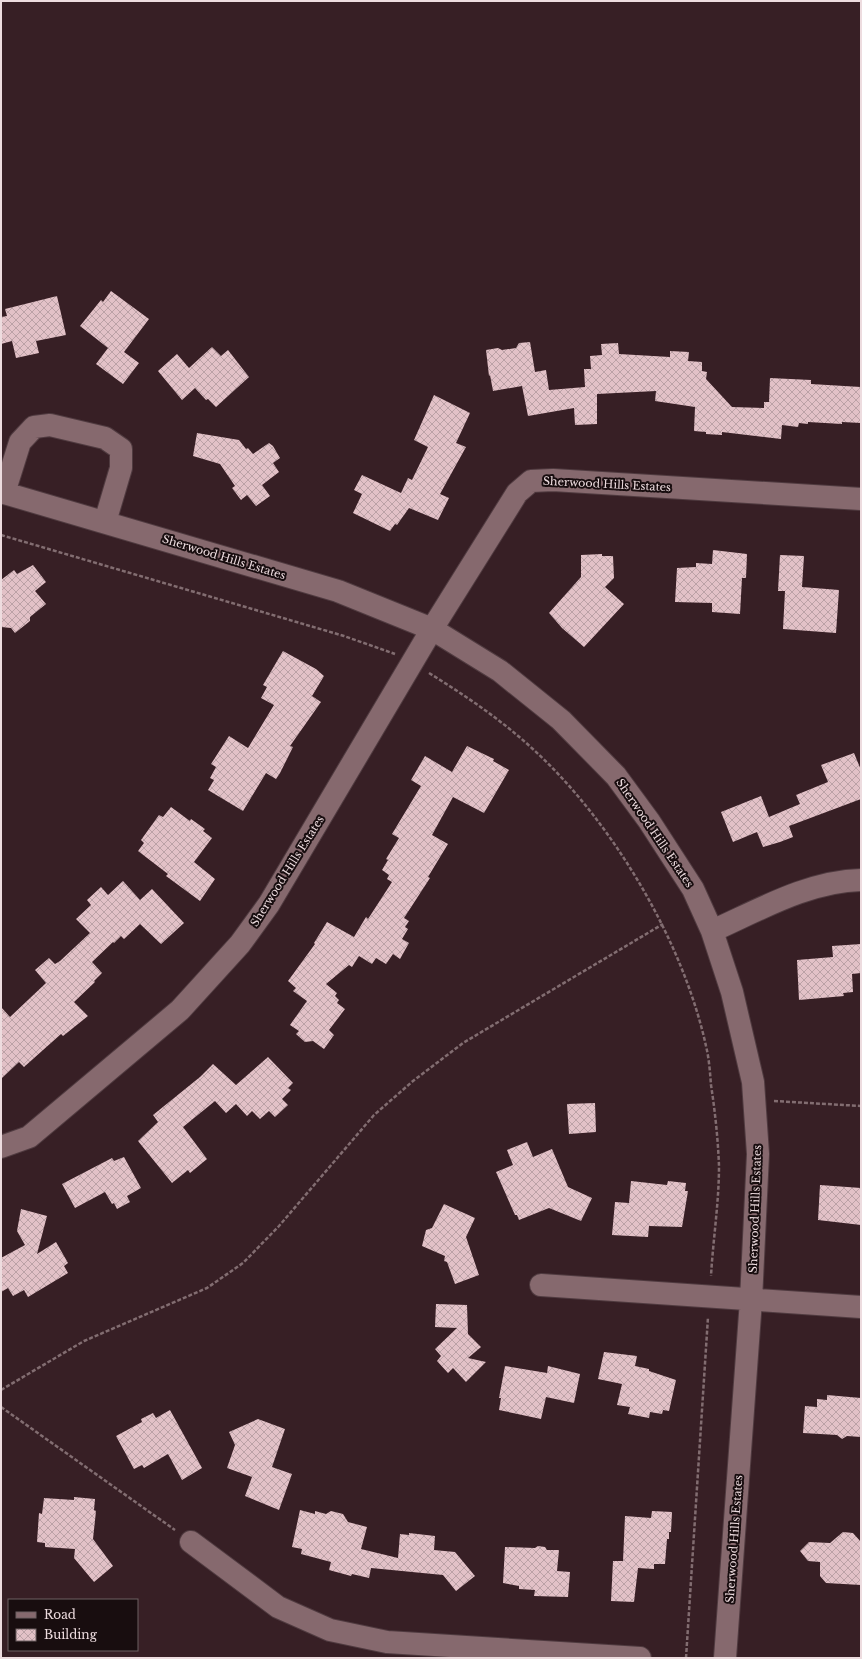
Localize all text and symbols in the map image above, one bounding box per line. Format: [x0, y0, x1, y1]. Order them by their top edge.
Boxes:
street label: Sherwood Hills Estates [543, 474, 671, 494]
street label: Sherwood Hills Estates [161, 532, 287, 582]
street label: Sherwood Hills Estates [613, 776, 697, 890]
street label: Sherwood Hills Estates [247, 813, 327, 929]
street label: Sherwood Hills Estates [746, 1145, 764, 1273]
street label: Sherwood Hills Estates [723, 1475, 745, 1603]
legend [8, 1599, 138, 1651]
text: Road [44, 1607, 76, 1622]
text: Building [44, 1627, 98, 1642]

